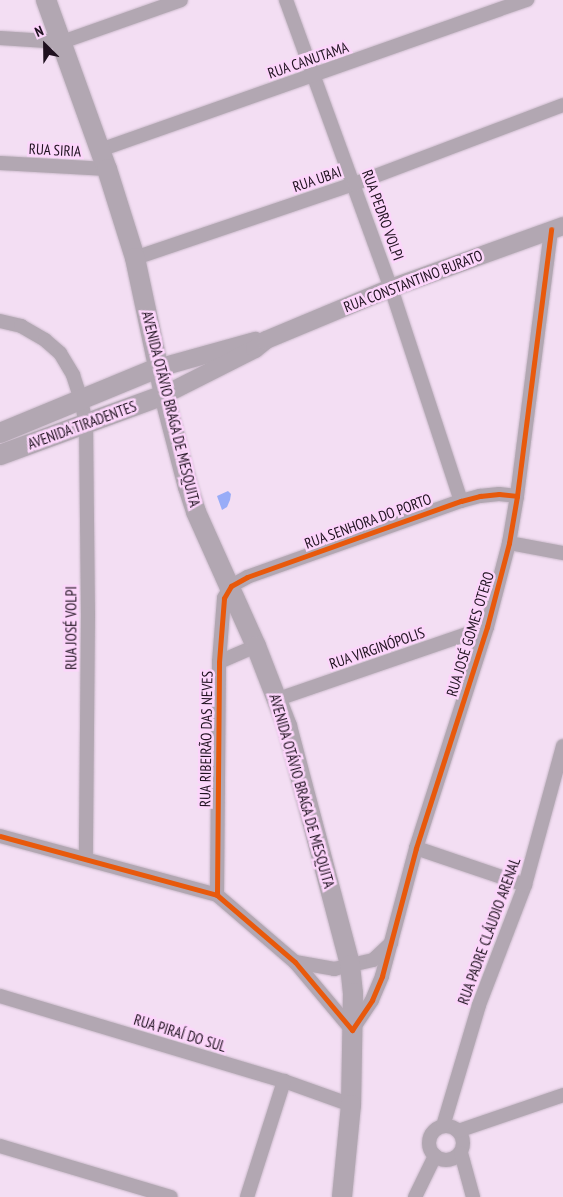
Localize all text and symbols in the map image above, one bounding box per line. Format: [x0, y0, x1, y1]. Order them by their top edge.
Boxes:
north arrow [20, 20, 70, 70]
text: N [32, 21, 46, 41]
street label: RUA CANUTAMA [265, 38, 351, 82]
street label: RUA SIRIA [28, 140, 82, 160]
street label: RUA UBAI [290, 162, 344, 196]
street label: RUA PEDRO VOLPI [358, 167, 408, 263]
street label: RUA CONSTANTINO BURATO [341, 246, 485, 316]
street label: AVENIDA OTÁVIO BRAGA DE MESQUITA [138, 309, 204, 509]
street label: AVENIDA TIRADENTES [25, 397, 139, 453]
street label: RUA SENHORA DO PORTO [302, 490, 434, 552]
street label: RUA JOSÉ GOMES OTERO [442, 569, 498, 699]
street label: RUA JOSÉ VOLPI [62, 586, 80, 670]
street label: RUA VIRGINÓPOLIS [326, 623, 428, 673]
street label: RUA RIBEIRÃO DAS NEVES [196, 671, 216, 807]
street label: AVENIDA OTÁVIO BRAGA DE MESQUITA [266, 691, 338, 891]
street label: RUA PADRE CLÁUDIO ARENAL [454, 855, 524, 1007]
street label: RUA PIRAÍ DO SUL [132, 1010, 228, 1056]

